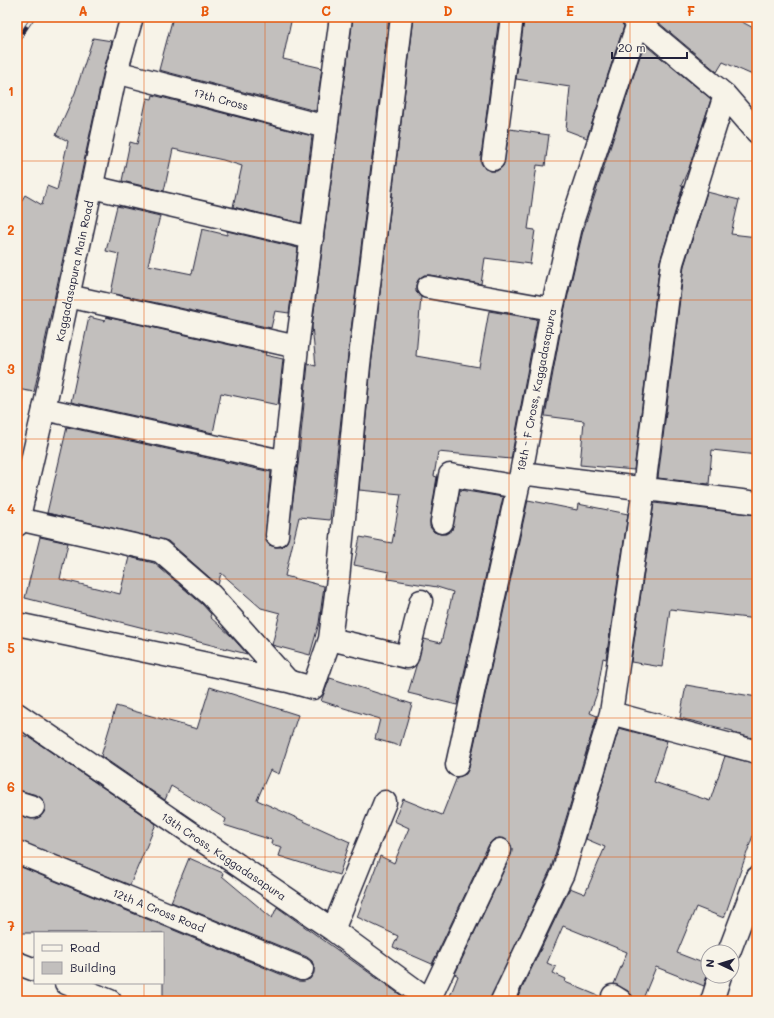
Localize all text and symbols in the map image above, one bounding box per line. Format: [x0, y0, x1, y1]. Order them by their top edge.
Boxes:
text: A [78, 2, 88, 19]
text: B [201, 2, 210, 19]
text: C [321, 2, 331, 19]
text: D [443, 2, 453, 19]
text: E [566, 2, 574, 19]
text: F [687, 2, 695, 19]
scale bar [612, 34, 687, 60]
text: 20 m [618, 39, 646, 55]
text: 1 [8, 82, 14, 99]
street label: 17th Cross [192, 84, 250, 114]
street label: Kaggadasapura Main Road [52, 199, 96, 343]
text: 2 [7, 221, 15, 238]
street label: 19th - F Cross, Kaggadasapura [513, 307, 559, 473]
text: 3 [7, 360, 15, 377]
text: 4 [7, 500, 15, 517]
text: 5 [7, 639, 15, 656]
text: 6 [7, 778, 15, 795]
street label: 13th Cross, Kaggadasapura [159, 808, 290, 904]
street label: 12th A Cross Road [111, 885, 207, 935]
text: 7 [7, 917, 15, 934]
legend [34, 932, 164, 984]
text: Road [70, 939, 100, 955]
north arrow [700, 944, 740, 984]
text: Building [70, 959, 116, 975]
text: N [702, 959, 717, 968]

